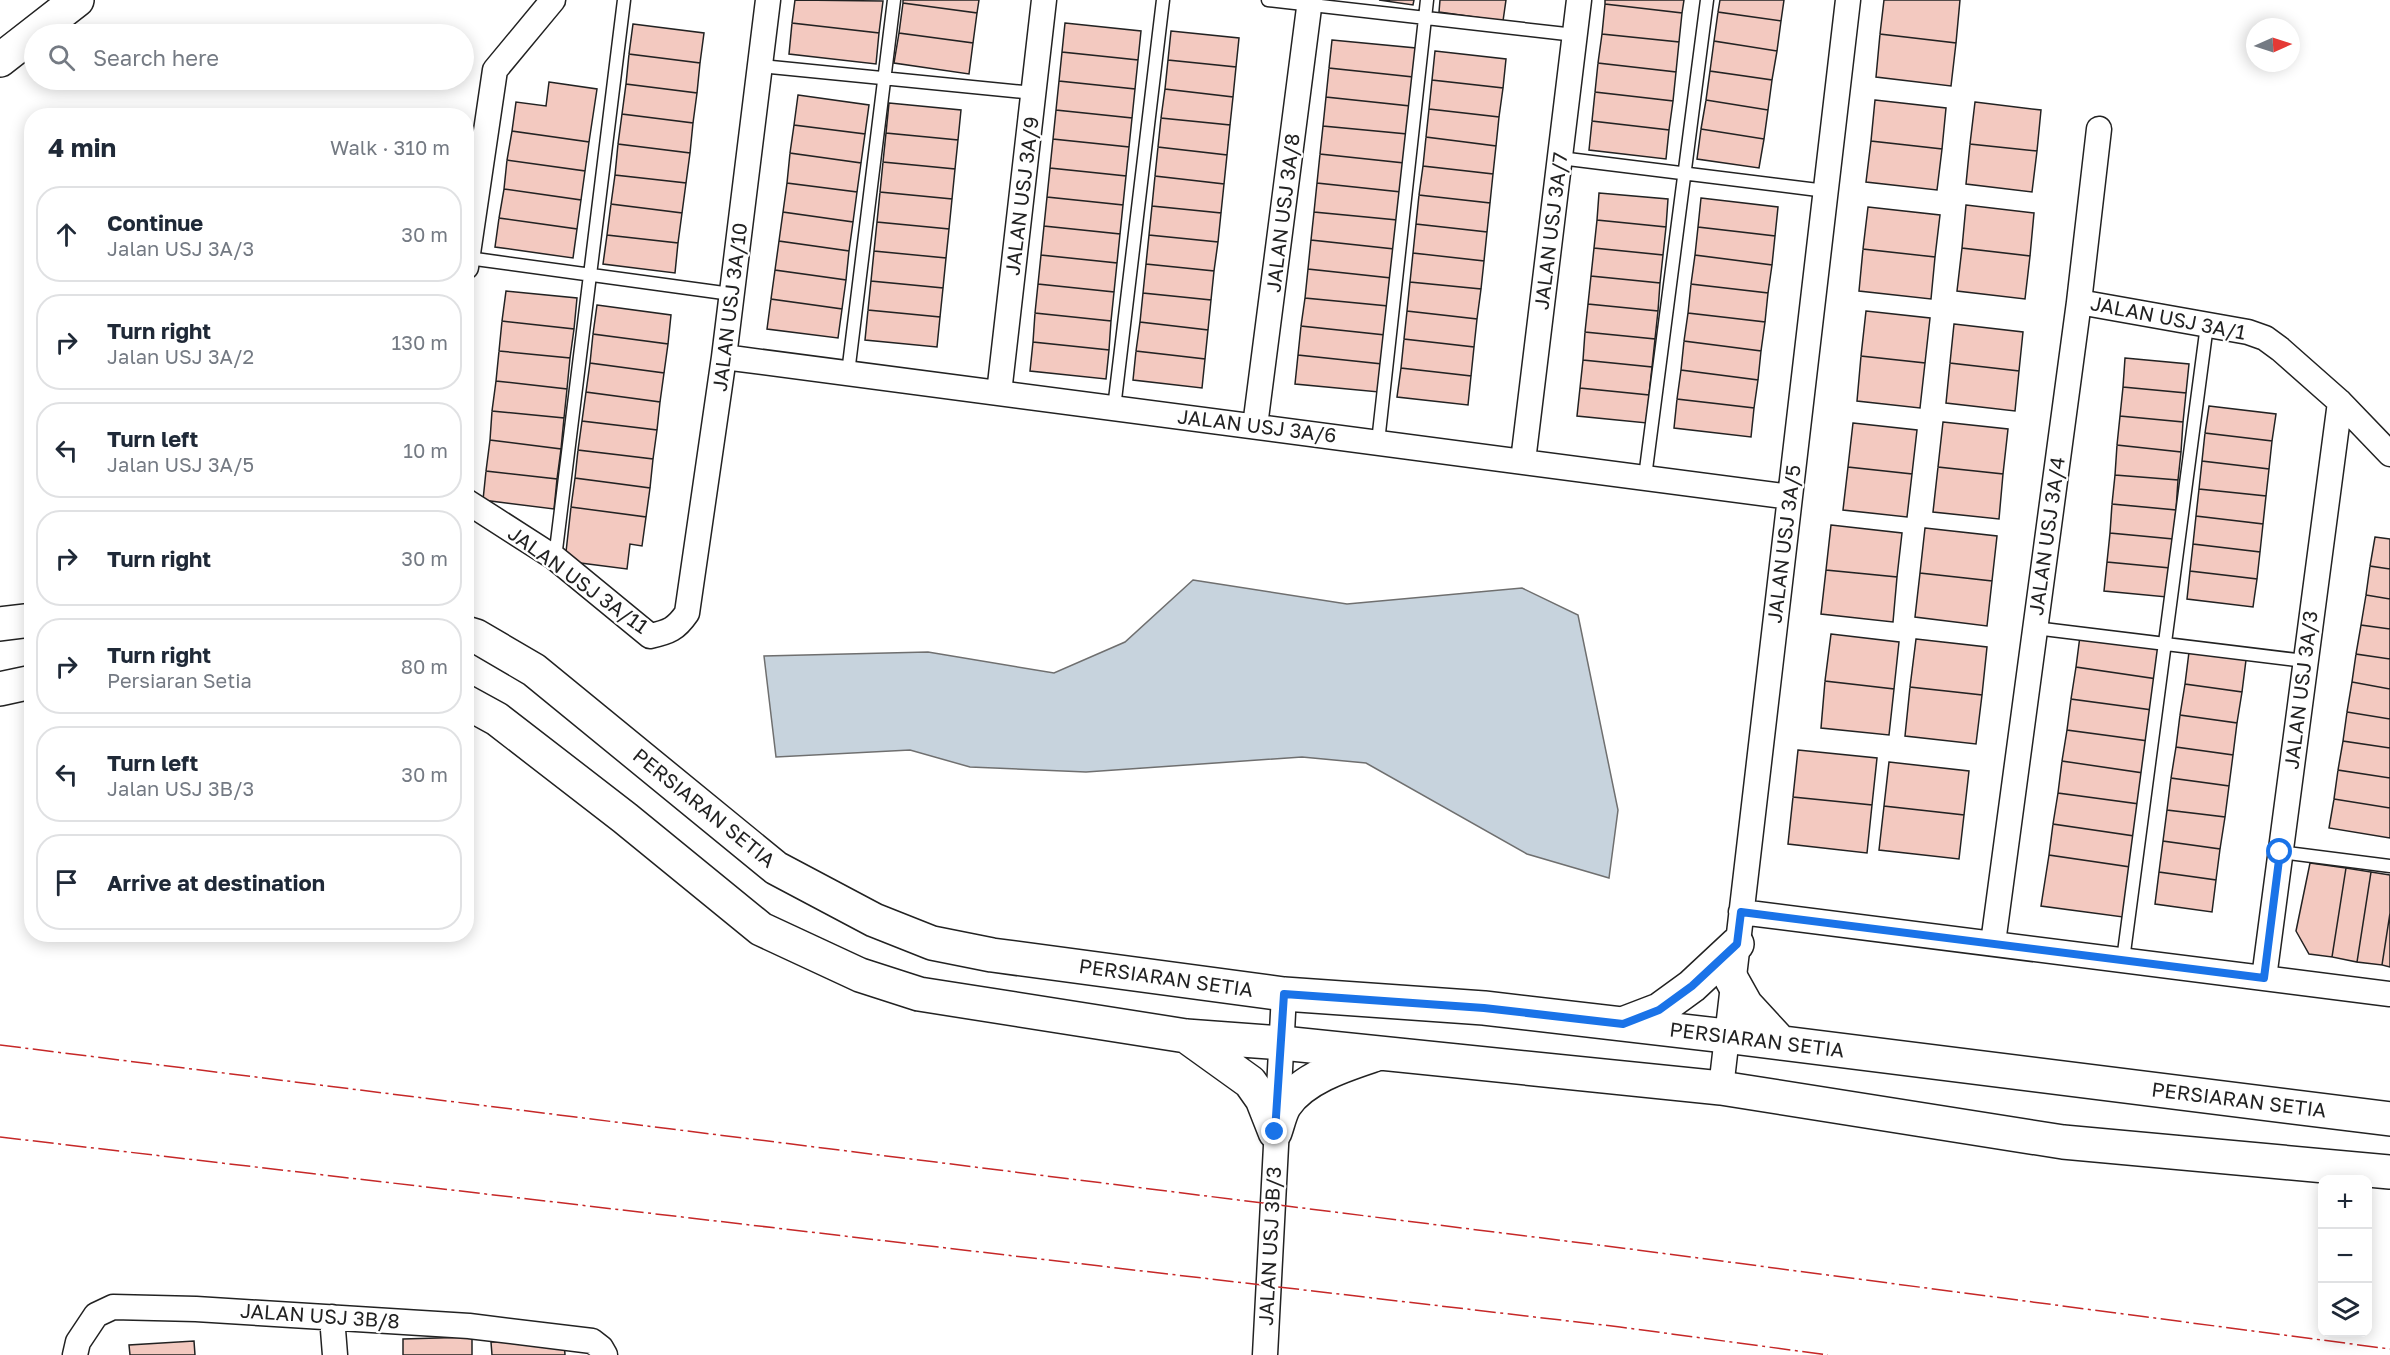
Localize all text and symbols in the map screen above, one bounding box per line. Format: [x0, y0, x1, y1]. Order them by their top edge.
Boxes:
north arrow [2246, 18, 2300, 72]
search box [24, 24, 474, 90]
icon: search [45, 41, 78, 74]
text: Search here [93, 44, 219, 71]
street label: JALAN USJ 3A/9 [999, 115, 1043, 277]
text: 4 min [48, 132, 116, 163]
street label: JALAN USJ 3A/8 [1260, 132, 1304, 294]
text: Walk · 310 m [330, 135, 450, 159]
street label: JALAN USJ 3A/7 [1528, 151, 1572, 311]
text: Continue [107, 209, 203, 236]
icon: ahead [50, 218, 83, 251]
street label: JALAN USJ 3A/10 [707, 221, 751, 393]
text: 30 m [401, 222, 448, 246]
text: Jalan USJ 3A/3 [107, 236, 254, 260]
street label: JALAN USJ 3A/1 [2089, 290, 2248, 344]
text: Turn right [107, 317, 211, 344]
icon: right [50, 326, 83, 359]
text: 130 m [392, 330, 448, 354]
text: Jalan USJ 3A/2 [107, 344, 254, 368]
street label: JALAN USJ 3A/6 [1176, 403, 1338, 447]
text: Turn left [107, 425, 198, 452]
icon: left [50, 434, 83, 467]
text: 10 m [403, 438, 448, 462]
text: Jalan USJ 3A/5 [107, 452, 254, 476]
street label: JALAN USJ 3A/4 [2023, 455, 2069, 617]
street label: JALAN USJ 3A/5 [1761, 463, 1805, 624]
street label: JALAN USJ 3A/11 [504, 520, 653, 638]
icon: right [50, 542, 83, 575]
text: Turn right [107, 545, 211, 572]
text: 30 m [401, 546, 448, 570]
street label: JALAN USJ 3A/3 [2278, 609, 2322, 770]
text: Turn right [107, 641, 211, 668]
icon: right [50, 650, 83, 683]
text: 80 m [401, 654, 448, 678]
text: Persiaran Setia [107, 668, 252, 692]
street label: PERSIARAN SETIA [629, 743, 781, 872]
text: Turn left [107, 749, 198, 776]
icon: left [50, 758, 83, 791]
text: 30 m [401, 762, 448, 786]
text: Jalan USJ 3B/3 [107, 776, 254, 800]
route start [2266, 838, 2292, 864]
icon: arrive [50, 866, 83, 899]
text: Arrive at destination [107, 869, 325, 896]
street label: PERSIARAN SETIA [1077, 953, 1255, 1001]
street label: PERSIARAN SETIA [1668, 1016, 1846, 1062]
street label: PERSIARAN SETIA [2150, 1076, 2328, 1122]
route end [1261, 1118, 1287, 1144]
street label: JALAN USJ 3B/3 [1253, 1166, 1285, 1326]
map controls [2318, 1175, 2372, 1337]
button: + [2318, 1175, 2372, 1229]
button: − [2318, 1229, 2372, 1283]
button: layers [2318, 1283, 2372, 1337]
street label: JALAN USJ 3B/8 [239, 1297, 401, 1333]

